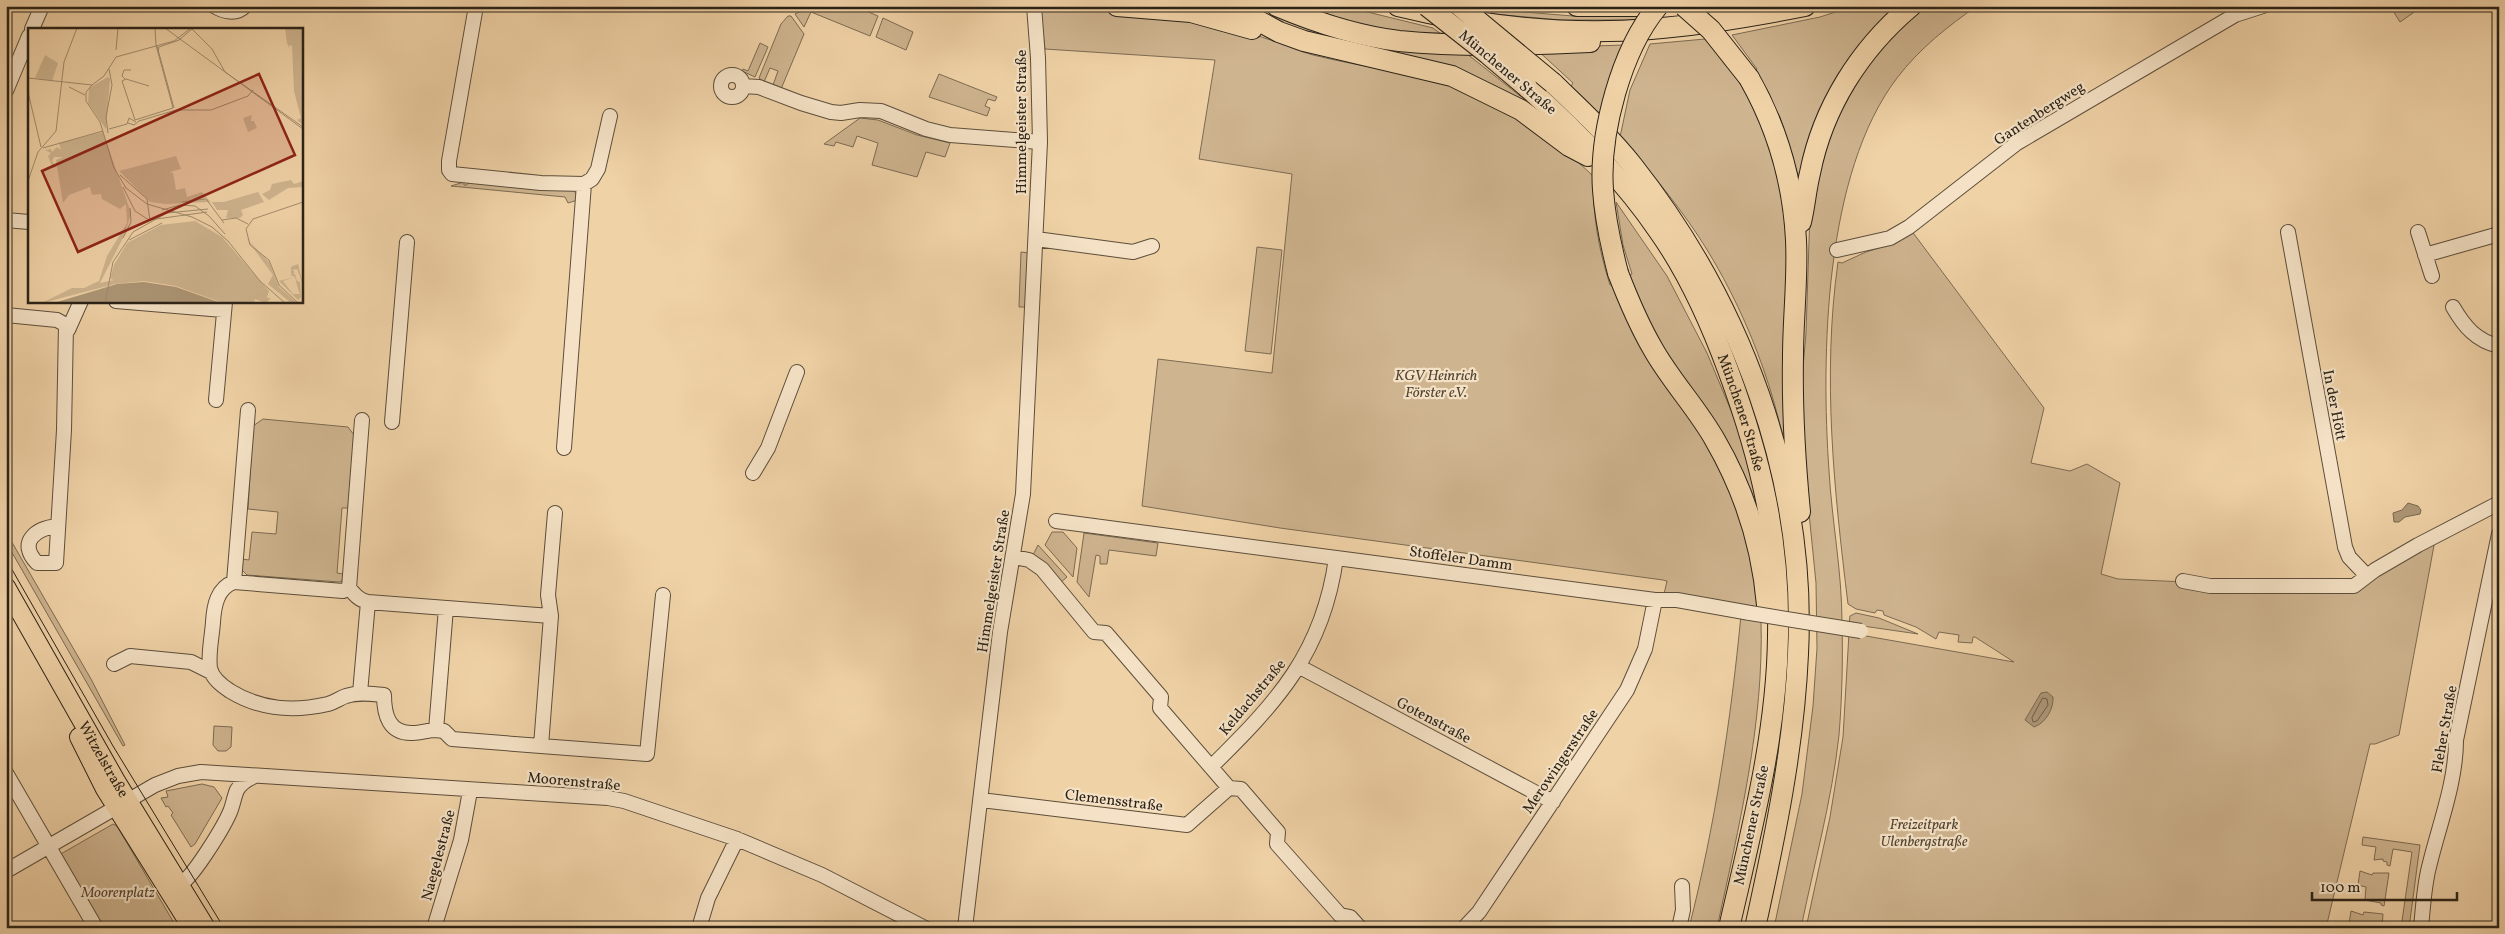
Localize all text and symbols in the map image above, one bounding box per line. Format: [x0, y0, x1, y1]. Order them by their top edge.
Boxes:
street label: Münchener Straße [1453, 26, 1561, 120]
inset map [28, 28, 302, 302]
street label: Himmelgeister Straße [1012, 50, 1033, 194]
street label: Gantenbergweg [1990, 77, 2089, 151]
street label: Münchener Straße [1711, 351, 1768, 474]
park label: KGV Heinrich Förster e.V. [1395, 366, 1477, 404]
street label: In der Hött [2316, 368, 2351, 443]
street label: Himmelgeister Straße [973, 508, 1016, 654]
street label: Stoffeler Damm [1408, 542, 1514, 577]
street label: Keldachstraße [1215, 655, 1291, 741]
street label: Fleher Straße [2427, 684, 2464, 775]
street label: Gotenstraße [1392, 693, 1474, 750]
street label: Merowingerstraße [1518, 705, 1604, 819]
street label: Witzelstraße [72, 718, 133, 802]
street label: Münchener Straße [1729, 763, 1775, 887]
street label: Moorenstraße [526, 768, 621, 797]
street label: Clemensstraße [1064, 785, 1164, 818]
street label: Naegelestraße [417, 807, 462, 903]
park label: Freizeitpark Ulenbergstraße [1881, 815, 1968, 853]
scale bar [2312, 869, 2458, 901]
text: 100 m [2320, 878, 2360, 899]
park label: Moorenplatz [80, 883, 155, 904]

